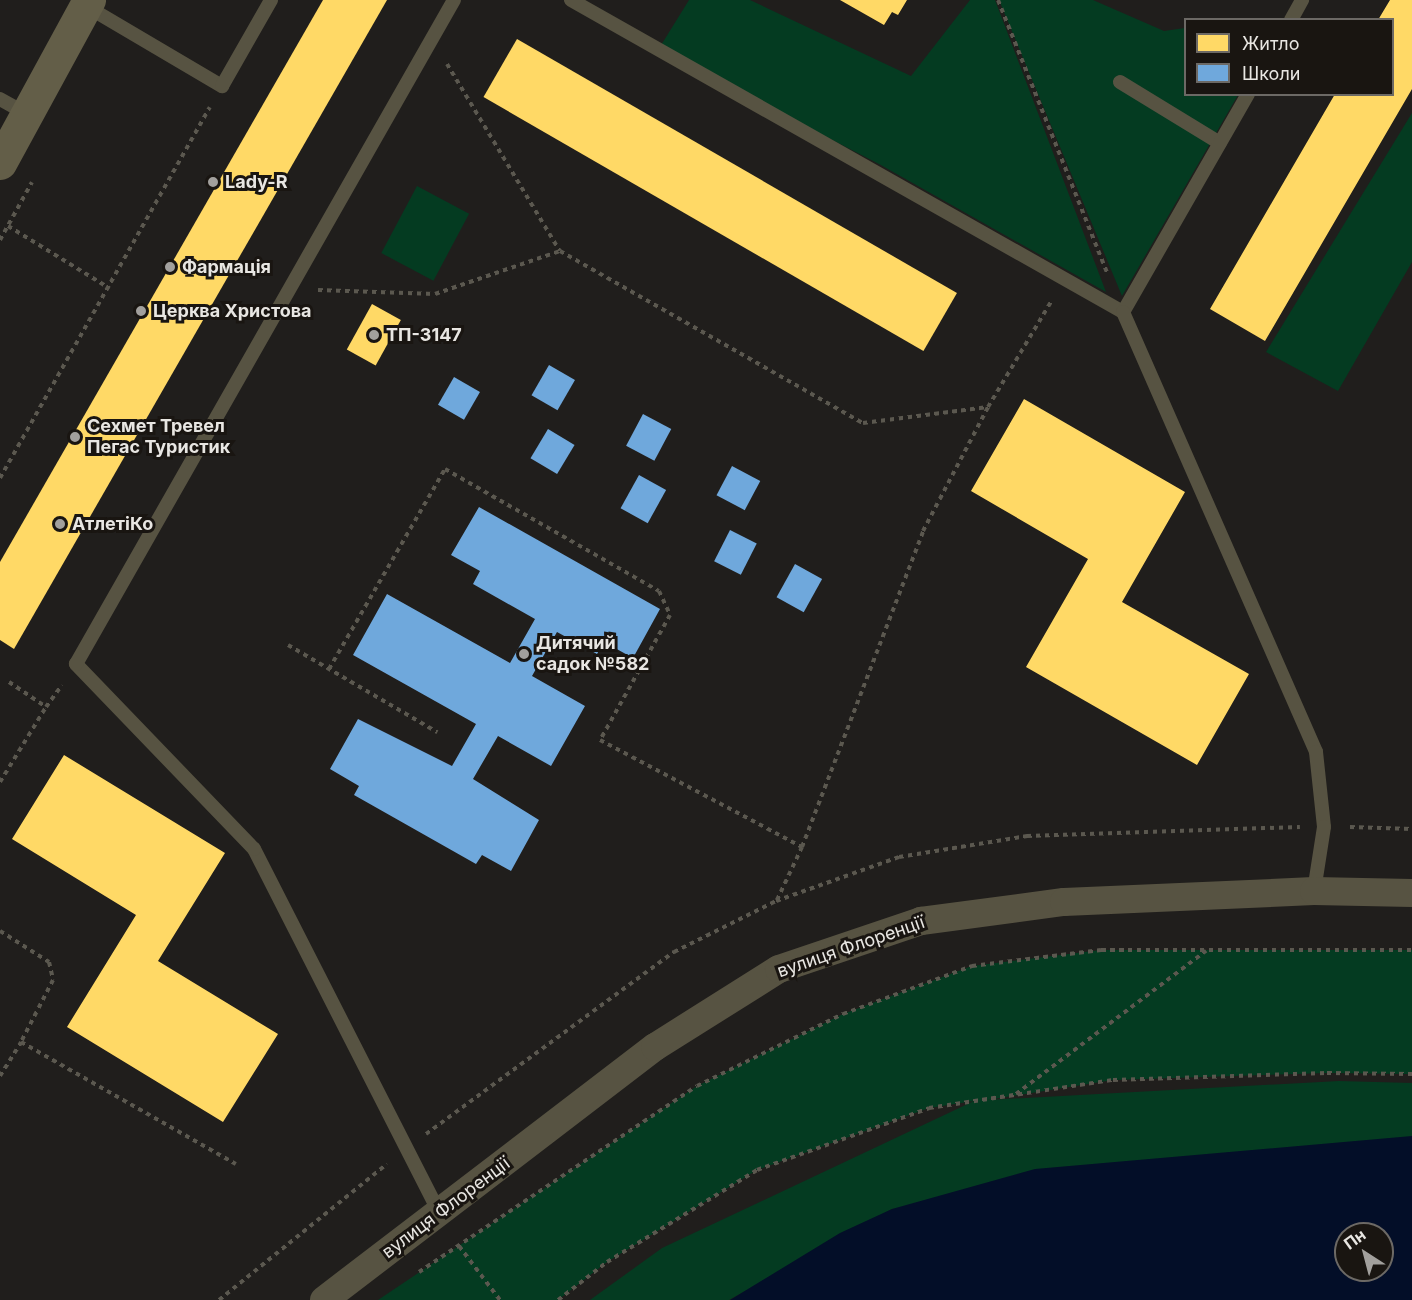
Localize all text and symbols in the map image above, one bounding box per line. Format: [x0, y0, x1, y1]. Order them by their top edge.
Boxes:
legend [1184, 18, 1394, 96]
text: Житло [1242, 33, 1299, 54]
text: Школи [1242, 63, 1300, 84]
place label: Lady-R [225, 171, 288, 193]
marker: Lady-R [206, 175, 220, 189]
place label: Фармація [182, 256, 271, 278]
marker: Фармація [163, 260, 177, 274]
place label: Церква Христова [153, 300, 312, 322]
marker: Церква Христова [134, 304, 148, 318]
place label: ТП-3147 [386, 324, 462, 346]
marker: ТП-3147 [367, 328, 381, 342]
place label: Сехмет Тревел Пегас Туристик [87, 416, 230, 458]
marker: Сехмет Тревел Пегас Туристик [68, 430, 82, 444]
place label: АтлетіКо [72, 513, 153, 535]
marker: АтлетіКо [53, 517, 67, 531]
place label: Дитячий садок №582 [536, 633, 649, 676]
marker: Дитячий садок №582 [517, 647, 531, 661]
street label: вулиця Флоренції [774, 912, 928, 982]
street label: вулиця Флоренції [378, 1153, 514, 1263]
north arrow [1334, 1222, 1394, 1282]
text: Пн [1340, 1225, 1369, 1254]

